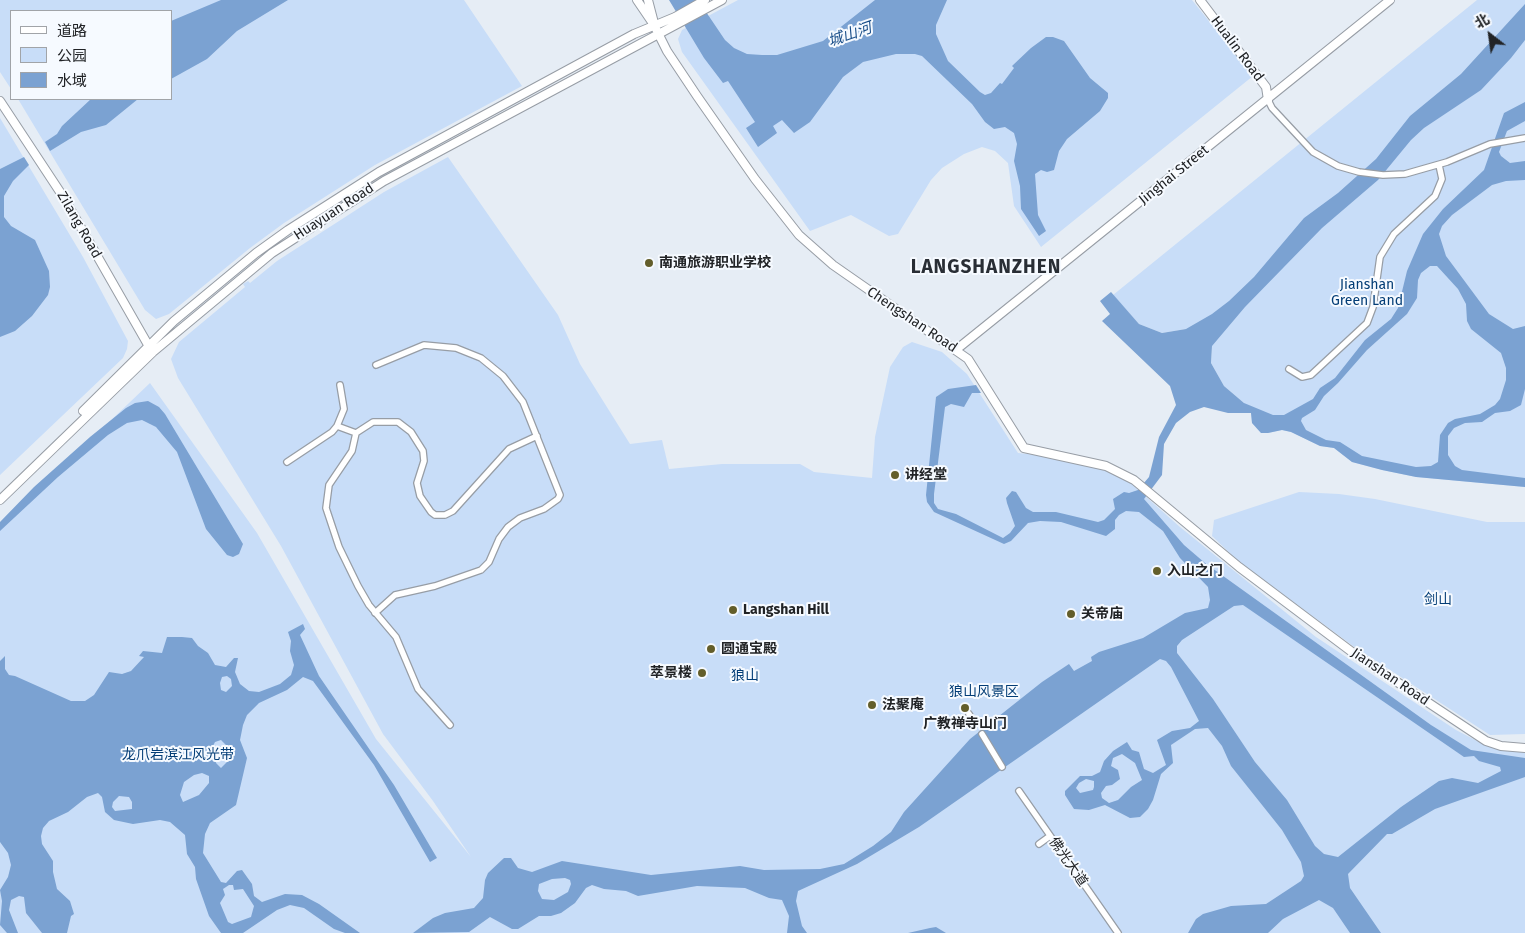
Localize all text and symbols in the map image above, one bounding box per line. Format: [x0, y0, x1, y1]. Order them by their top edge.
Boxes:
legend [10, 10, 172, 100]
north arrow [1465, 10, 1515, 60]
text: 北 [1472, 11, 1493, 32]
street label: Hualin Road [1207, 13, 1267, 85]
water label: 城山河 [826, 19, 874, 51]
text: 道路 [57, 22, 87, 40]
text: 公园 [57, 47, 87, 65]
text: 水域 [57, 72, 87, 90]
street label: Jinghai Street [1136, 142, 1212, 208]
street label: Huayuan Road [291, 180, 377, 244]
street label: Zilang Road [53, 189, 105, 261]
place label: 南通旅游职业学校 [659, 255, 771, 271]
marker: 南通旅游职业学校 [643, 257, 655, 269]
district label: LANGSHANZHEN [909, 257, 1063, 279]
park label: Jianshan Green Land [1331, 277, 1403, 310]
street label: Chengshan Road [864, 284, 960, 356]
place label: 讲经堂 [905, 467, 947, 483]
marker: 讲经堂 [889, 469, 901, 481]
place label: 入山之门 [1167, 563, 1223, 579]
marker: 入山之门 [1151, 565, 1163, 577]
park label: 剑山 [1424, 592, 1452, 608]
place label: Langshan Hill [743, 602, 829, 618]
marker: Langshan Hill [727, 604, 739, 616]
place label: 关帝庙 [1081, 606, 1123, 622]
marker: 关帝庙 [1065, 608, 1077, 620]
place label: 圆通宝殿 [721, 641, 777, 657]
marker: 圆通宝殿 [705, 643, 717, 655]
street label: Jianshan Road [1348, 645, 1432, 709]
place label: 萃景楼 [650, 665, 692, 681]
marker: 萃景楼 [696, 667, 708, 679]
park label: 狼山 [731, 668, 759, 684]
park label: 狼山风景区 [949, 684, 1019, 700]
place label: 法聚庵 [882, 697, 924, 713]
marker: 法聚庵 [866, 699, 878, 711]
marker: 广教禅寺山门 [959, 702, 971, 714]
place label: 广教禅寺山门 [923, 716, 1007, 732]
park label: 龙爪岩滨江风光带 [122, 747, 234, 763]
street label: 佛光大道 [1045, 834, 1091, 890]

